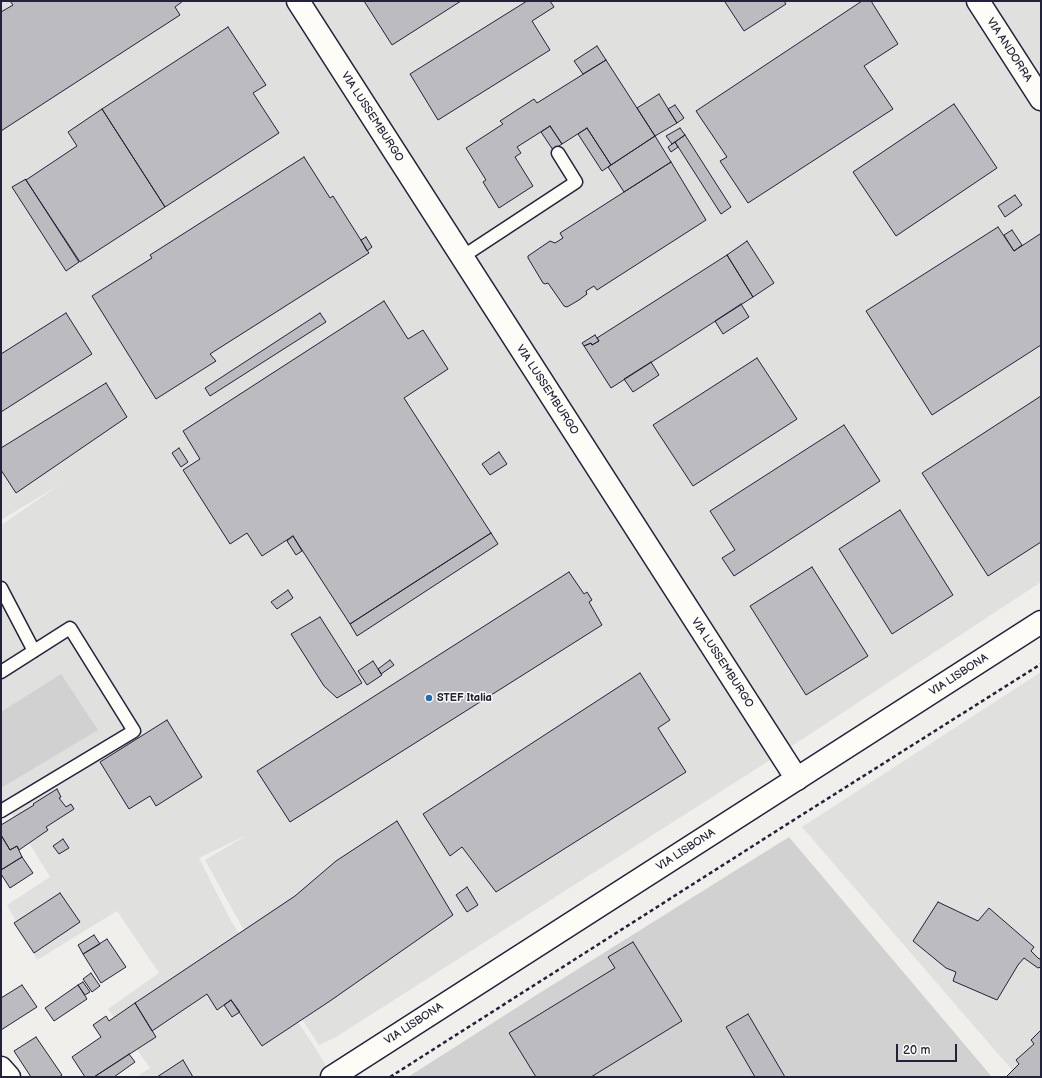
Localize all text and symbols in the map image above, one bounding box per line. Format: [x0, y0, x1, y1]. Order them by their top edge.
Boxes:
street label: VIA ANDORRA [983, 16, 1035, 84]
street label: VIA LUSSEMBURGO [338, 70, 406, 164]
street label: VIA LUSSEMBURGO [513, 343, 581, 437]
street label: VIA LUSSEMBURGO [688, 616, 756, 710]
street label: VIA LISBONA [927, 651, 991, 699]
place label: STEF Italia [437, 691, 492, 705]
marker: STEF Italia [424, 693, 434, 703]
street label: VIA LISBONA [654, 826, 718, 874]
street label: VIA LISBONA [382, 1000, 446, 1048]
scale bar [898, 1036, 959, 1062]
text: 20 m [903, 1043, 930, 1058]

